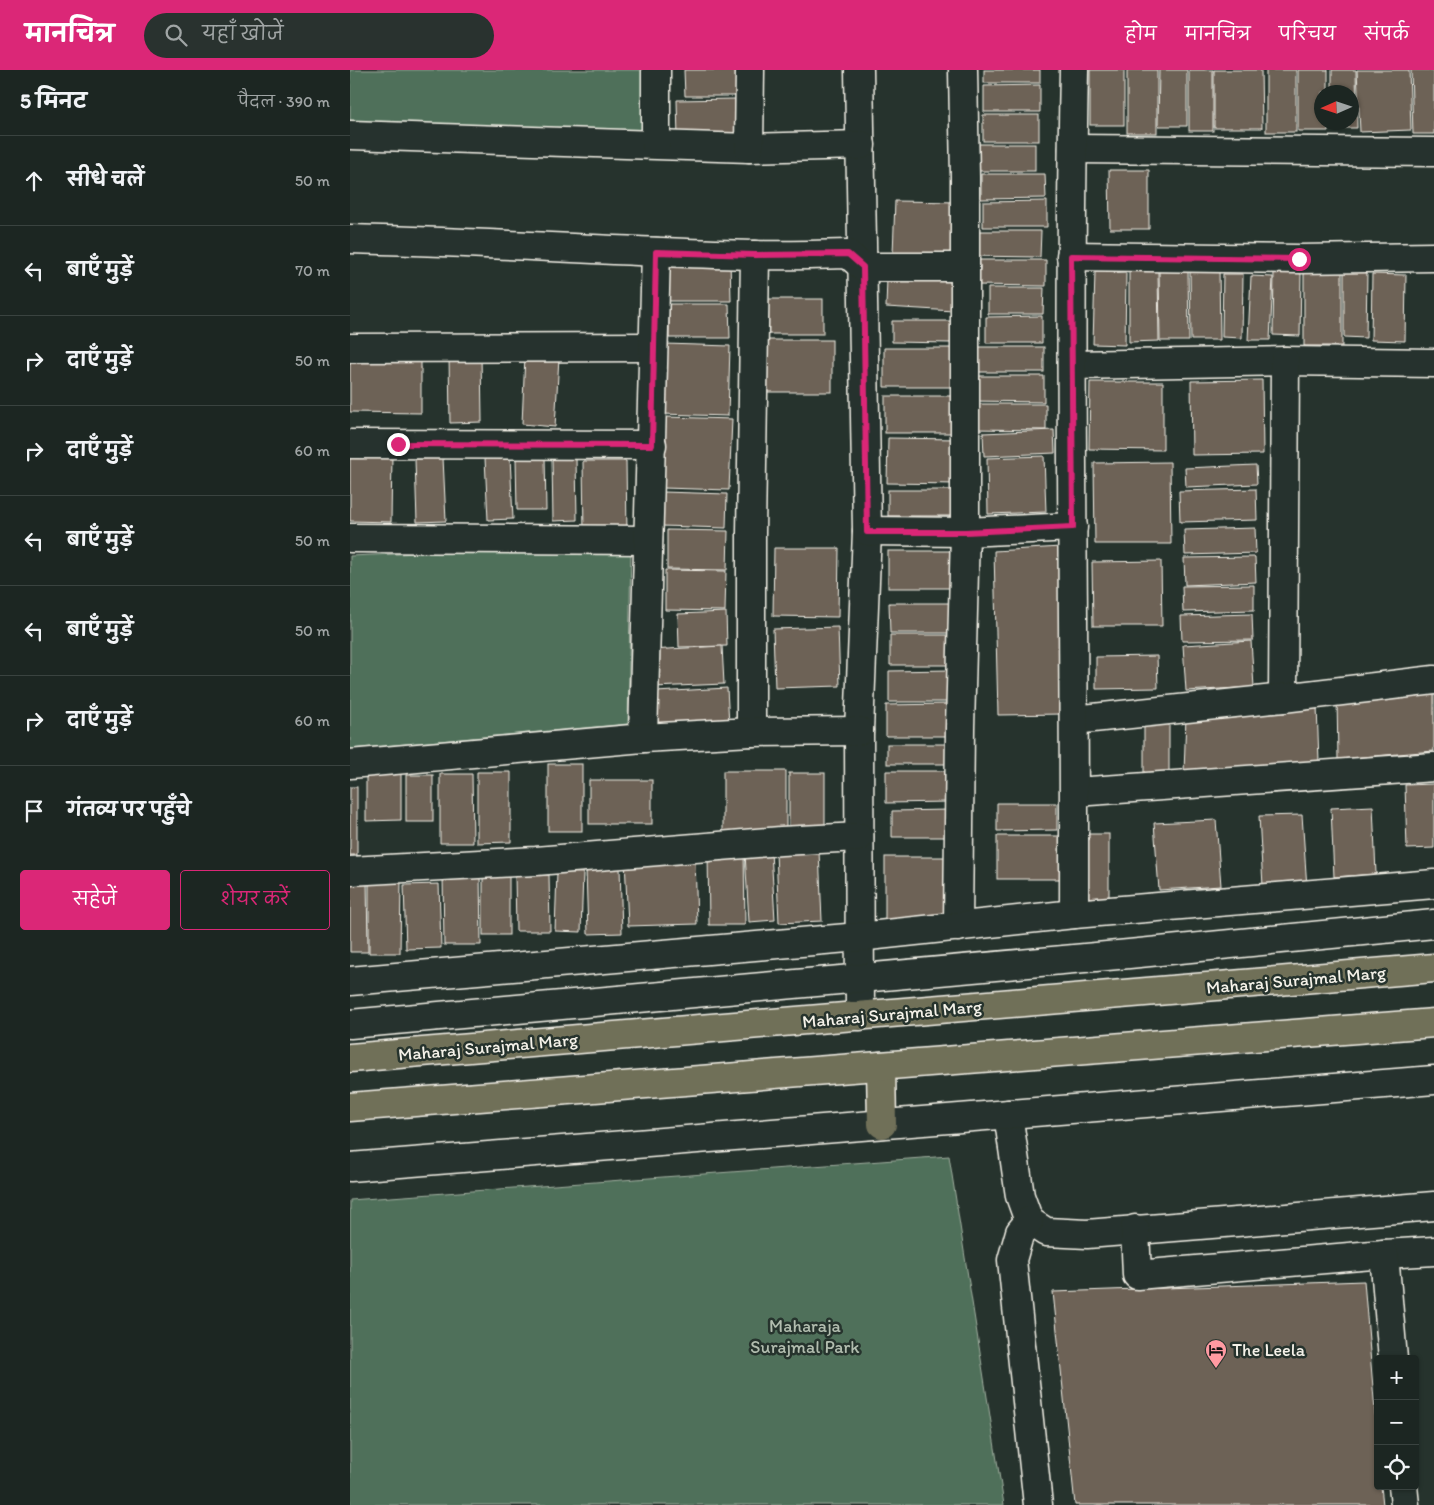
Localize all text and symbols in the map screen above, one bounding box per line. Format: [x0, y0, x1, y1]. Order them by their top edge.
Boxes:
search box [144, 13, 494, 58]
text: मानचित्र [25, 19, 114, 48]
icon: search [162, 21, 190, 49]
text: यहाँ खोजें [202, 22, 283, 45]
text: होम [1125, 23, 1157, 45]
text: मानचित्र [1185, 23, 1251, 45]
text: परिचय [1279, 23, 1336, 45]
text: संपर्क [1364, 23, 1409, 45]
north arrow [1314, 85, 1359, 130]
text: 5 मिनट [20, 88, 87, 113]
text: पैदल · 390 m [238, 92, 330, 111]
icon: ahead [20, 167, 48, 195]
text: सीधे चलें [67, 168, 144, 191]
text: 50 m [295, 171, 330, 190]
route start [1288, 248, 1311, 271]
icon: left [20, 257, 48, 285]
text: बाएँ मुड़ें [67, 258, 133, 281]
text: 70 m [295, 261, 330, 280]
icon: right [20, 347, 48, 375]
text: दाएँ मुड़ें [67, 348, 133, 371]
text: 50 m [295, 351, 330, 370]
route end [387, 433, 410, 456]
icon: right [20, 437, 48, 465]
text: दाएँ मुड़ें [67, 438, 133, 461]
text: 60 m [295, 441, 330, 460]
icon: left [20, 527, 48, 555]
text: बाएँ मुड़ें [67, 528, 133, 551]
text: 50 m [295, 531, 330, 550]
icon: left [20, 617, 48, 645]
text: बाएँ मुड़ें [67, 618, 133, 641]
text: 50 m [295, 621, 330, 640]
icon: right [20, 707, 48, 735]
text: दाएँ मुड़ें [67, 708, 133, 731]
text: 60 m [295, 711, 330, 730]
icon: arrive [20, 797, 48, 825]
text: गंतव्य पर पहुँचे [67, 798, 191, 821]
button: सहेजें [20, 870, 170, 930]
button: शेयर करें [180, 870, 330, 930]
street label: Maharaj Surajmal Marg [1205, 961, 1388, 999]
street label: Maharaj Surajmal Marg [801, 995, 984, 1033]
street label: Maharaj Surajmal Marg [397, 1028, 580, 1066]
park label: Maharaja Surajmal Park [750, 1315, 860, 1358]
hotel icon: The Leela [1204, 1338, 1228, 1369]
place label: The Leela [1232, 1339, 1306, 1361]
map controls [1374, 1355, 1419, 1490]
button: + [1374, 1355, 1419, 1400]
button: − [1374, 1400, 1419, 1445]
button: locate [1374, 1445, 1419, 1490]

